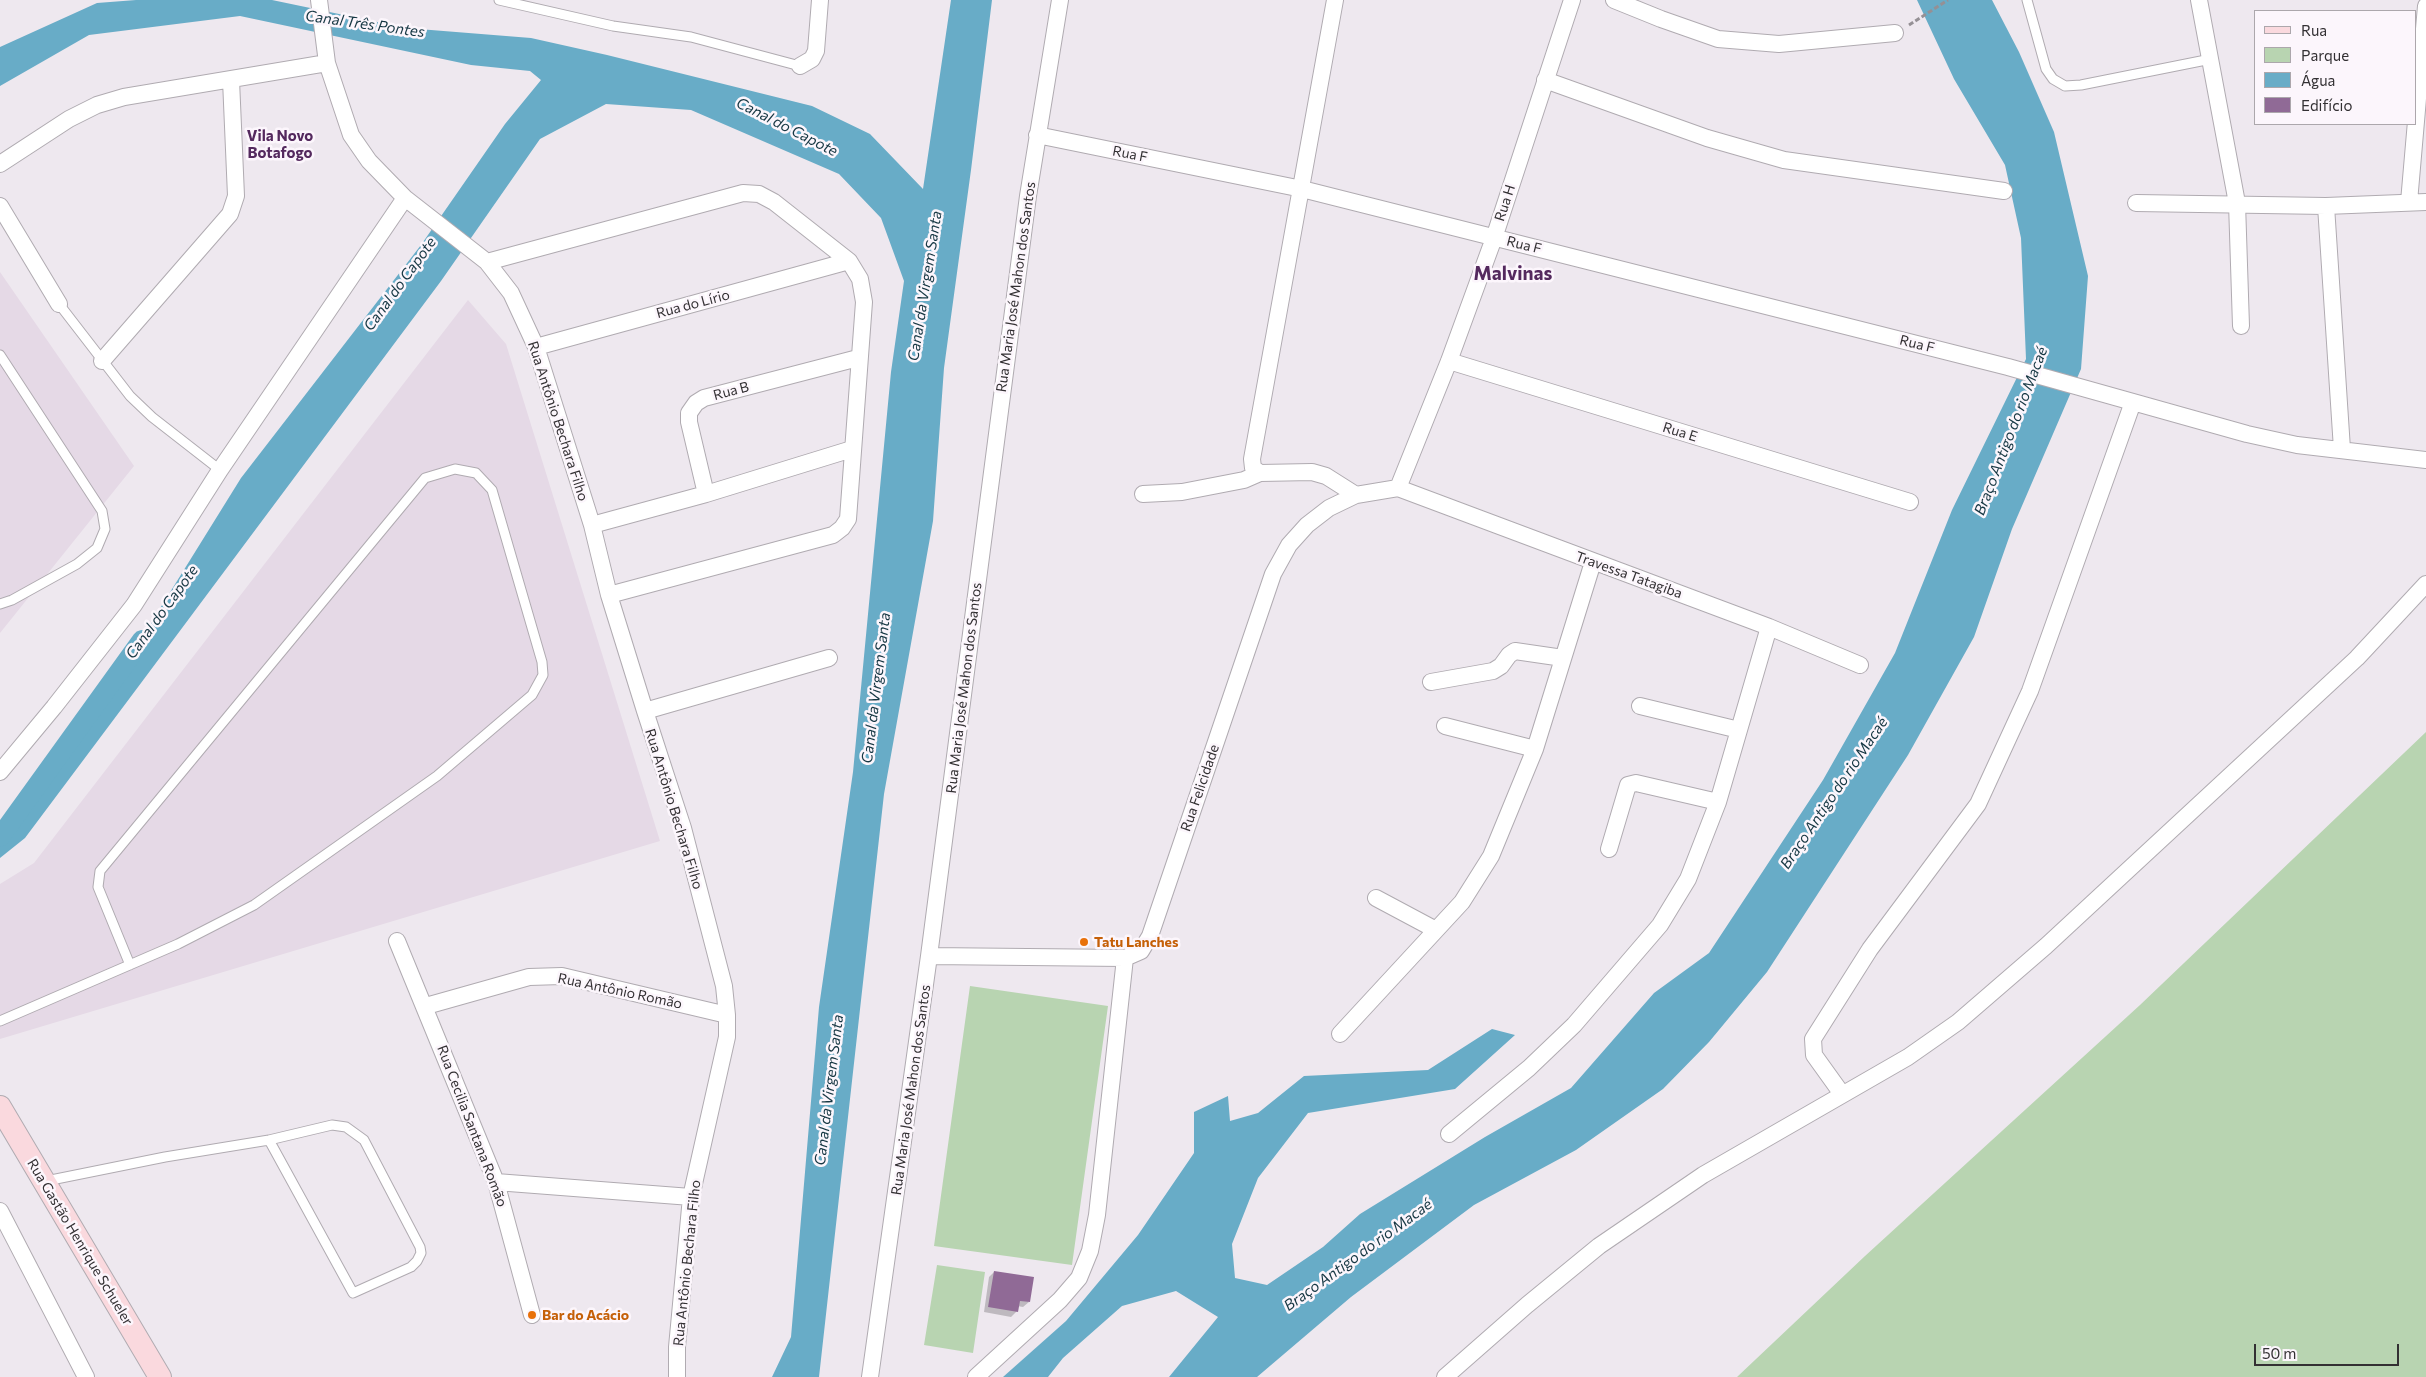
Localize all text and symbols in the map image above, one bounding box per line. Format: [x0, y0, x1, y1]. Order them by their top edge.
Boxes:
water label: Canal Três Pontes [304, 7, 426, 41]
legend [2254, 10, 2416, 125]
text: Rua [2301, 21, 2327, 39]
text: Parque [2301, 46, 2349, 64]
text: Água [2301, 71, 2335, 89]
water label: Canal do Capote [733, 94, 841, 160]
text: Edifício [2301, 96, 2352, 114]
district label: Vila Novo Botafogo [247, 127, 313, 162]
street label: Rua F [1111, 142, 1149, 166]
street label: Rua Maria José Mahon dos Santos [993, 181, 1039, 393]
street label: Rua H [1491, 183, 1519, 223]
water label: Canal da Virgem Santa [904, 210, 946, 362]
street label: Rua F [1505, 233, 1543, 257]
water label: Canal do Capote [360, 234, 440, 334]
district label: Malvinas [1474, 263, 1552, 285]
street label: Rua do Lírio [654, 286, 732, 322]
street label: Rua F [1898, 332, 1936, 356]
street label: Rua Antônio Bechara Filho [524, 339, 592, 503]
water label: Braço Antigo do rio Macaé [1971, 344, 2051, 518]
street label: Rua B [711, 378, 751, 404]
street label: Rua E [1661, 419, 1699, 445]
street label: Travessa Tatagiba [1573, 548, 1685, 602]
water label: Canal do Capote [122, 562, 202, 662]
street label: Rua Maria José Mahon dos Santos [943, 582, 985, 794]
water label: Canal da Virgem Santa [858, 612, 894, 764]
water label: Braço Antigo do rio Macaé [1777, 714, 1891, 872]
street label: Rua Antônio Bechara Filho [642, 727, 706, 891]
street label: Rua Felicidade [1177, 742, 1223, 834]
place label: Tatu Lanches [1094, 934, 1178, 950]
marker: Tatu Lanches [1078, 936, 1090, 948]
street label: Rua Antônio Romão [556, 970, 684, 1012]
street label: Rua Maria José Mahon dos Santos [888, 984, 934, 1196]
water label: Canal da Virgem Santa [811, 1014, 847, 1166]
street label: Rua Cecilia Santana Romão [433, 1043, 511, 1209]
street label: Rua Gastão Henrique Schueler [24, 1156, 136, 1328]
street label: Rua Antônio Bechara Filho [670, 1179, 704, 1347]
water label: Braço Antigo do rio Macaé [1280, 1195, 1436, 1315]
place label: Bar do Acácio [542, 1307, 629, 1323]
marker: Bar do Acácio [526, 1309, 538, 1321]
scale bar [2256, 1334, 2401, 1366]
text: 50 m [2262, 1344, 2296, 1362]

